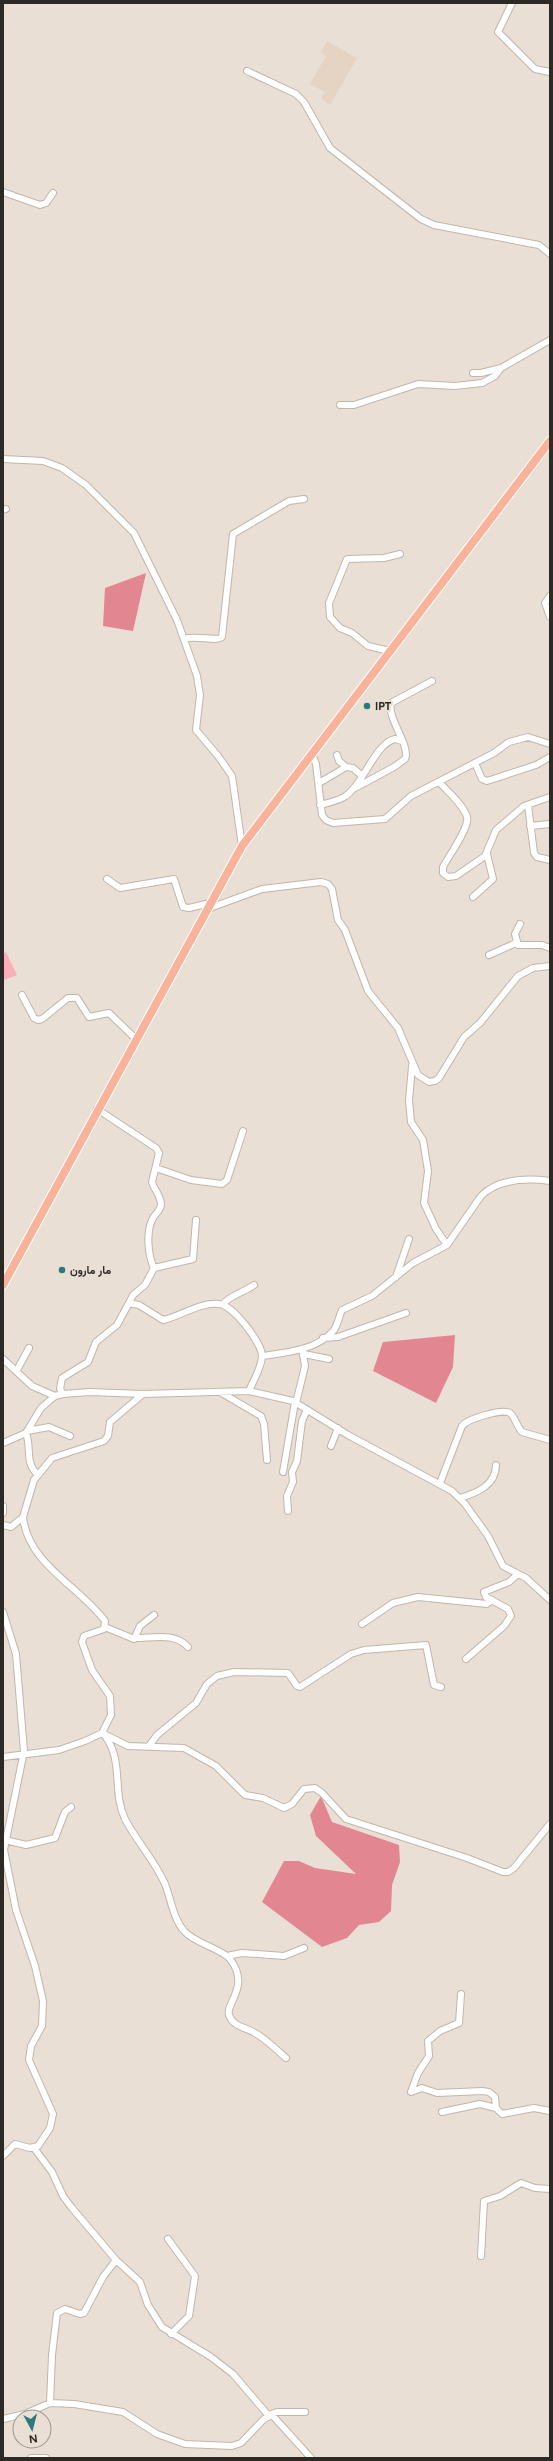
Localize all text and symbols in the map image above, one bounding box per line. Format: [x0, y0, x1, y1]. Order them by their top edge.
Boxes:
place label: IPT [375, 700, 392, 713]
marker: IPT [362, 701, 372, 711]
place label: مار مارون [70, 1264, 111, 1277]
marker: مار مارون [57, 1265, 67, 1275]
north arrow [12, 2409, 52, 2449]
text: N [28, 2431, 38, 2445]

